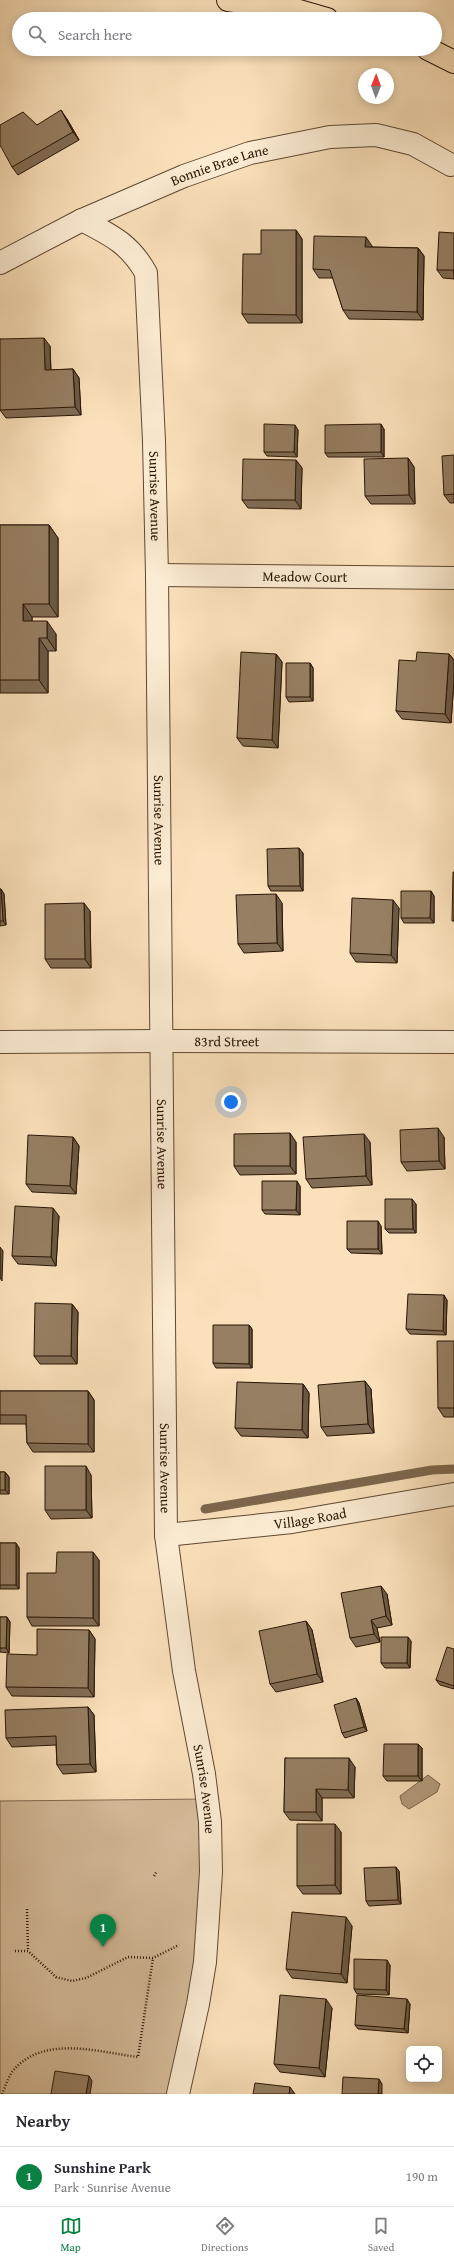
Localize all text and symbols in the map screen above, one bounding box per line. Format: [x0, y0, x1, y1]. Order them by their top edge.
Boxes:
search box [12, 12, 442, 56]
icon: search [26, 23, 48, 45]
text: Search here [58, 24, 132, 45]
north arrow [358, 68, 394, 104]
street label: Bonnie Brae Lane [167, 139, 271, 191]
street label: Sunrise Avenue [144, 451, 166, 542]
street label: Meadow Court [262, 566, 348, 587]
street label: Sunrise Avenue [149, 775, 170, 866]
street label: 83rd Street [194, 1031, 260, 1051]
your location [221, 1092, 241, 1112]
street label: Sunrise Avenue [152, 1099, 173, 1190]
street label: Sunrise Avenue [155, 1423, 176, 1514]
street label: Village Road [273, 1503, 349, 1534]
street label: Sunrise Avenue [188, 1742, 220, 1834]
pin: 1 [90, 1914, 116, 1947]
map controls [406, 2046, 442, 2082]
button: locate [406, 2046, 442, 2082]
text: Nearby [16, 2108, 70, 2133]
text: Sunshine Park [54, 2157, 151, 2178]
text: 1 [26, 2167, 32, 2186]
text: 190 m [406, 2167, 438, 2186]
text: Park · Sunrise Avenue [54, 2178, 171, 2197]
tab: Map [60, 2215, 82, 2255]
tab: Directions [201, 2215, 248, 2255]
tab: Saved [368, 2215, 394, 2255]

